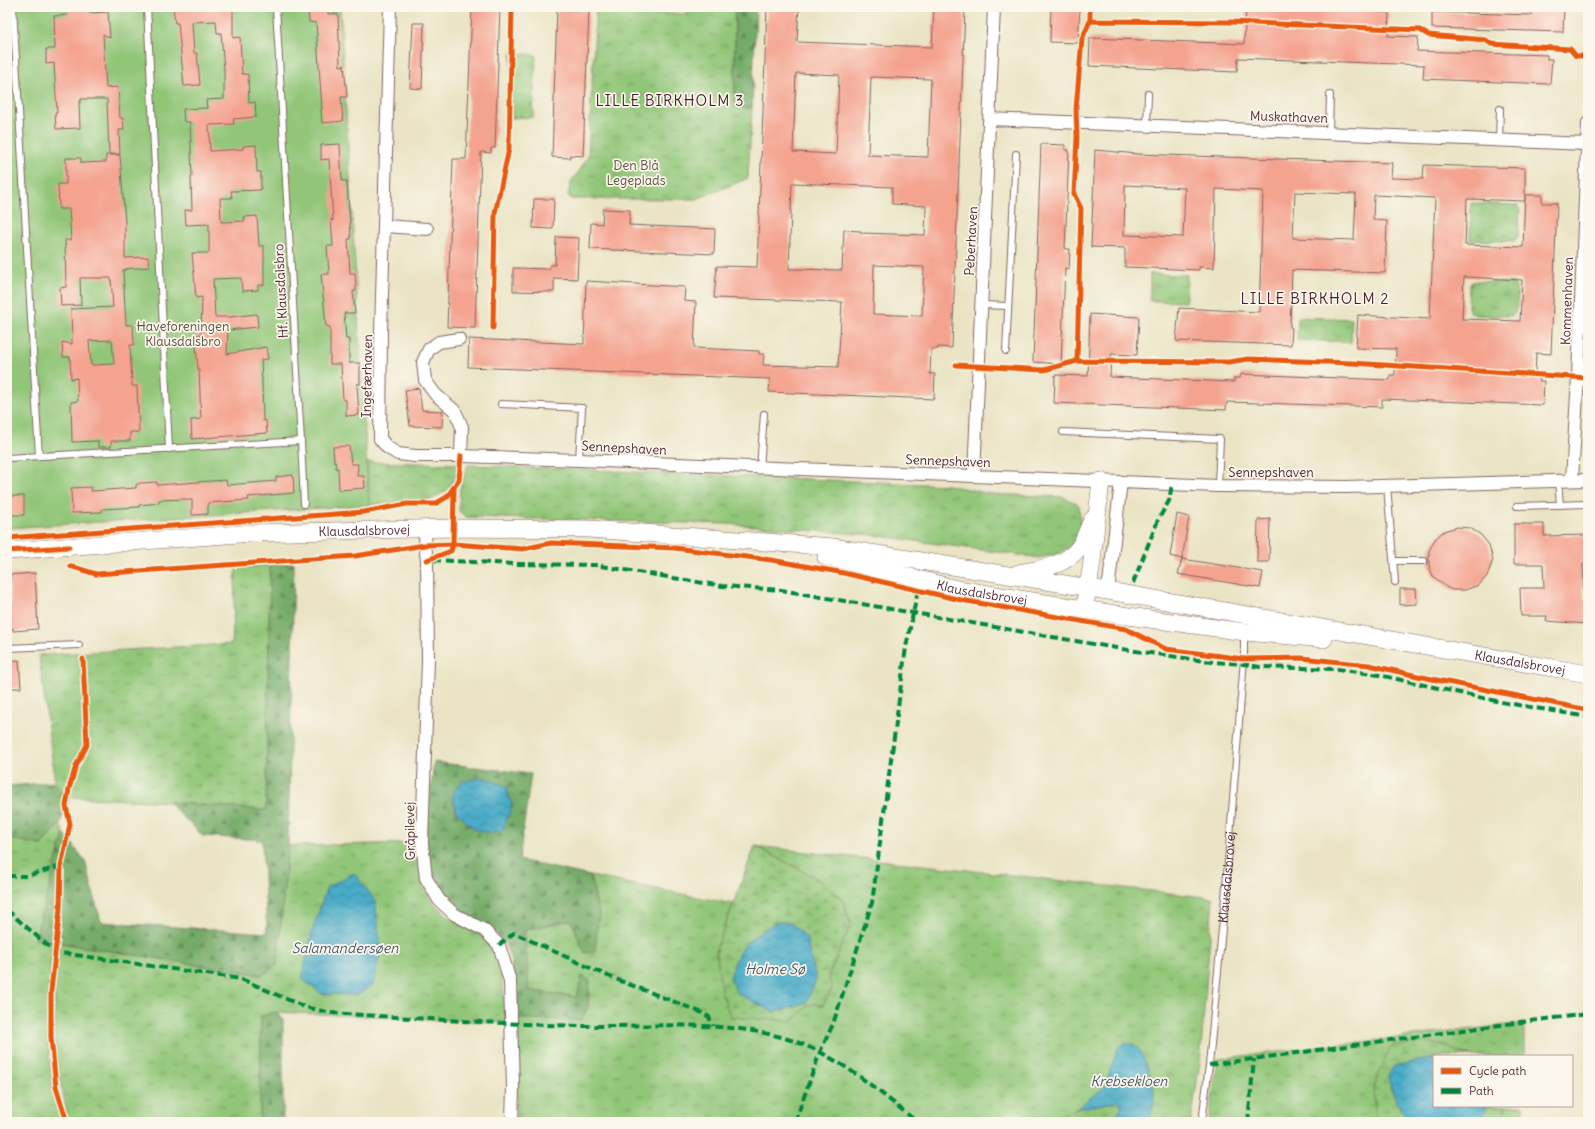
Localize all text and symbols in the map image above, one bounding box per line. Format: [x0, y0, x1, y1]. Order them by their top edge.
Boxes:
district label: LILLE BIRKHOLM 3 [595, 91, 745, 110]
street label: Muskathaven [1250, 107, 1329, 127]
park label: Den Blå Legeplads [606, 157, 666, 189]
street label: Peberhaven [961, 205, 981, 276]
street label: Hf. Klausdalsbro [270, 243, 292, 339]
street label: Kommenhaven [1557, 256, 1577, 345]
district label: LILLE BIRKHOLM 2 [1241, 289, 1389, 308]
park label: Haveforeningen Klausdalsbro [136, 318, 230, 350]
street label: Ingefærhaven [358, 334, 376, 418]
street label: Sennepshaven [581, 437, 668, 459]
street label: Sennepshaven [905, 451, 991, 471]
street label: Sennepshaven [1228, 464, 1314, 481]
street label: Klausdalsbrovej [318, 521, 410, 540]
street label: Klausdalsbrovej [935, 576, 1029, 608]
street label: Klausdalsbrovej [1473, 646, 1567, 678]
street label: Gråpilevej [401, 802, 419, 860]
street label: Klausdalsbrovej [1214, 831, 1239, 924]
water label: Salamandersøen [292, 939, 399, 957]
water label: Holme Sø [745, 960, 806, 978]
legend [1433, 1055, 1573, 1107]
text: Cycle path [1469, 1063, 1526, 1078]
water label: Krebsekloen [1091, 1072, 1168, 1090]
text: Path [1469, 1083, 1494, 1098]

